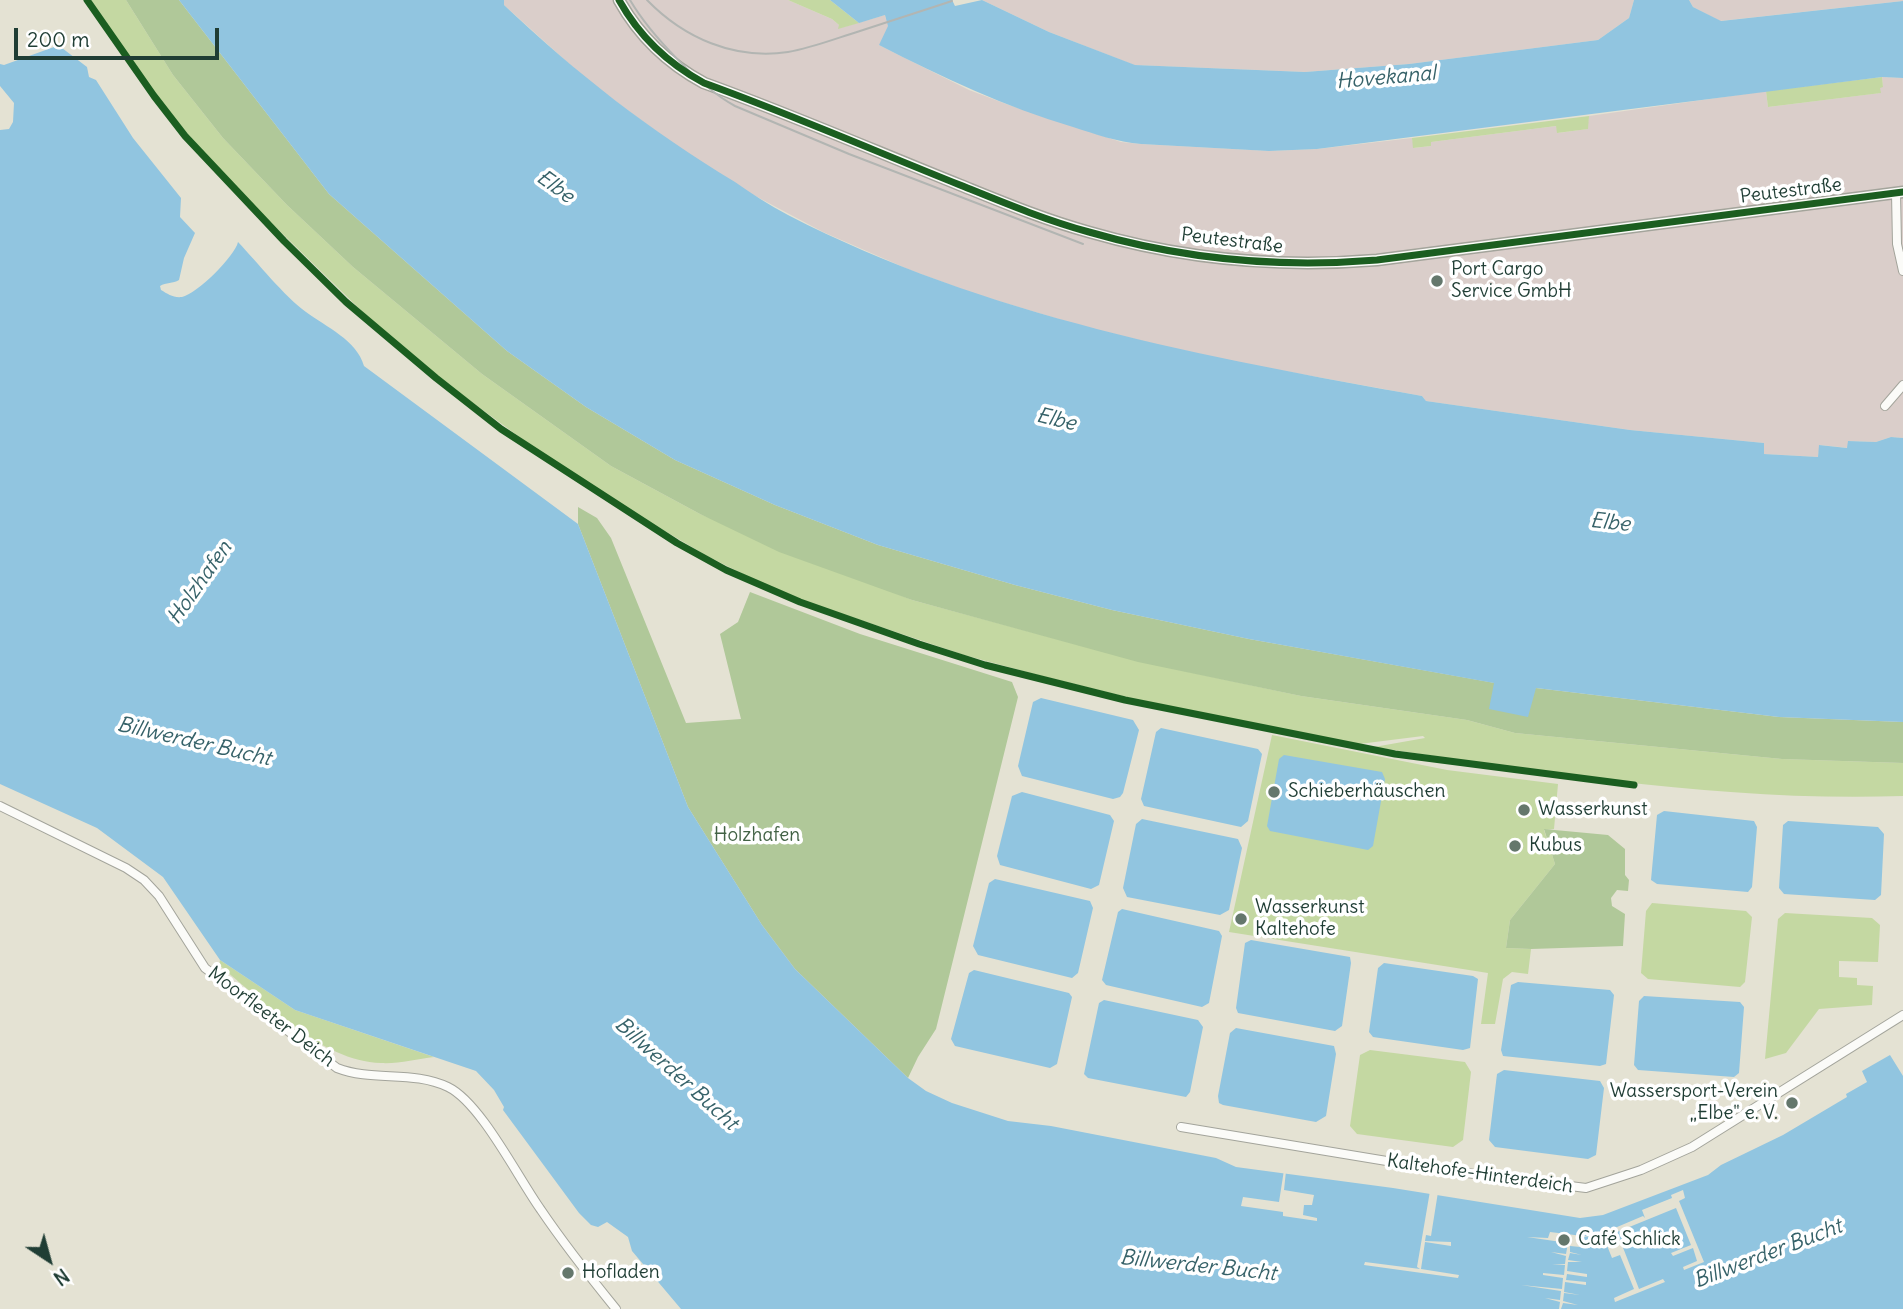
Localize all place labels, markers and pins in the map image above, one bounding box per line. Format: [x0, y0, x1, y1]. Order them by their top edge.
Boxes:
place label: Port Cargo Service GmbH [1451, 259, 1572, 303]
marker: Port Cargo Service GmbH [1429, 273, 1445, 289]
place label: Schieberhäuschen [1288, 781, 1446, 803]
marker: Schieberhäuschen [1266, 784, 1282, 800]
place label: Wasserkunst [1538, 799, 1648, 821]
marker: Wasserkunst [1516, 802, 1532, 818]
place label: Kubus [1529, 835, 1582, 857]
marker: Kubus [1507, 838, 1523, 854]
place label: Wasserkunst Kaltehofe [1255, 897, 1365, 941]
marker: Wasserkunst Kaltehofe [1233, 911, 1249, 927]
place label: Wassersport-Verein „Elbe" e. V. [1610, 1081, 1778, 1125]
marker: Wassersport-Verein „Elbe" e. V. [1784, 1095, 1800, 1111]
place label: Café Schlick [1578, 1229, 1681, 1251]
marker: Café Schlick [1556, 1232, 1572, 1248]
place label: Hofladen [582, 1262, 660, 1284]
marker: Hofladen [560, 1265, 576, 1281]

